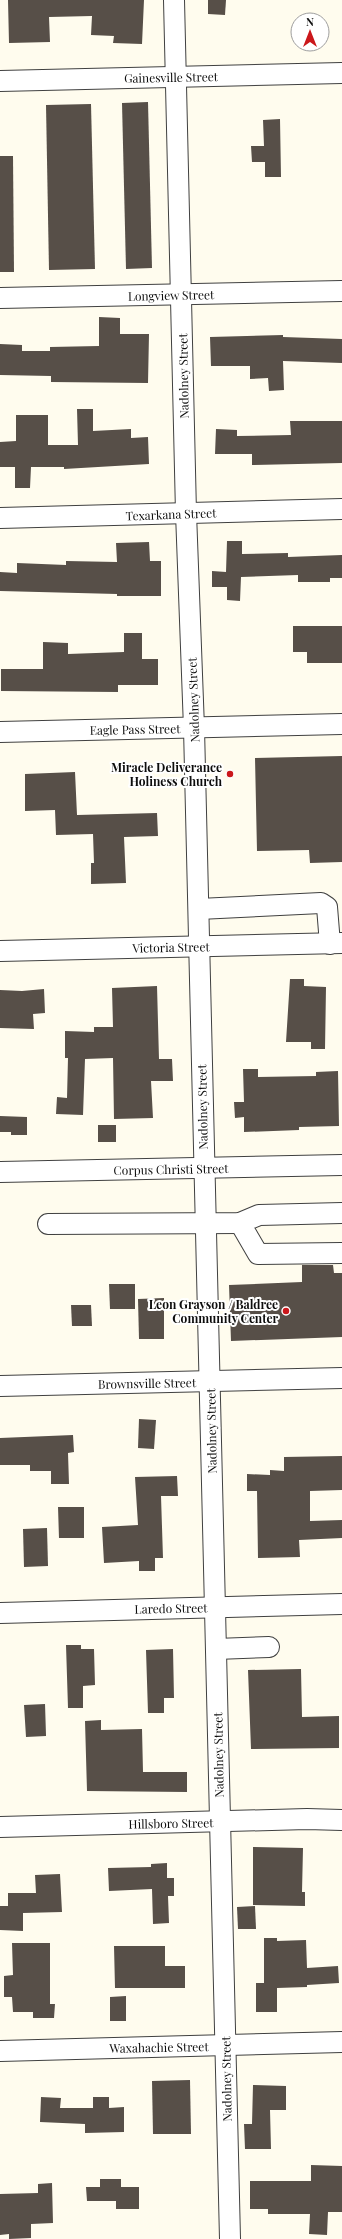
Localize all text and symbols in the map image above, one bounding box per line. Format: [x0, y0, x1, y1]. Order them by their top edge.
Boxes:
north arrow [290, 12, 330, 52]
text: N [306, 14, 314, 29]
street label: Gainesville Street [124, 68, 219, 86]
street label: Longview Street [128, 286, 215, 304]
street label: Nadolney Street [174, 333, 192, 419]
street label: Texarkana Street [125, 504, 217, 524]
street label: Nadolney Street [183, 656, 202, 743]
street label: Eagle Pass Street [89, 720, 181, 738]
place label: Miracle Deliverance Holiness Church [111, 759, 223, 789]
marker: Miracle Deliverance Holiness Church [225, 769, 235, 779]
street label: Victoria Street [131, 938, 211, 956]
street label: Nadolney Street [193, 1064, 211, 1150]
street label: Corpus Christi Street [113, 1160, 229, 1178]
place label: Leon Grayson / Baldree Community Center [149, 1296, 278, 1326]
marker: Leon Grayson / Baldree Community Center [281, 1306, 291, 1316]
street label: Brownsville Street [98, 1374, 197, 1392]
street label: Nadolney Street [202, 1388, 220, 1474]
street label: Laredo Street [134, 1599, 208, 1617]
street label: Nadolney Street [209, 1712, 227, 1798]
street label: Hillsboro Street [128, 1814, 214, 1832]
street label: Nadolney Street [217, 2036, 235, 2122]
street label: Waxahachie Street [108, 2038, 209, 2056]

